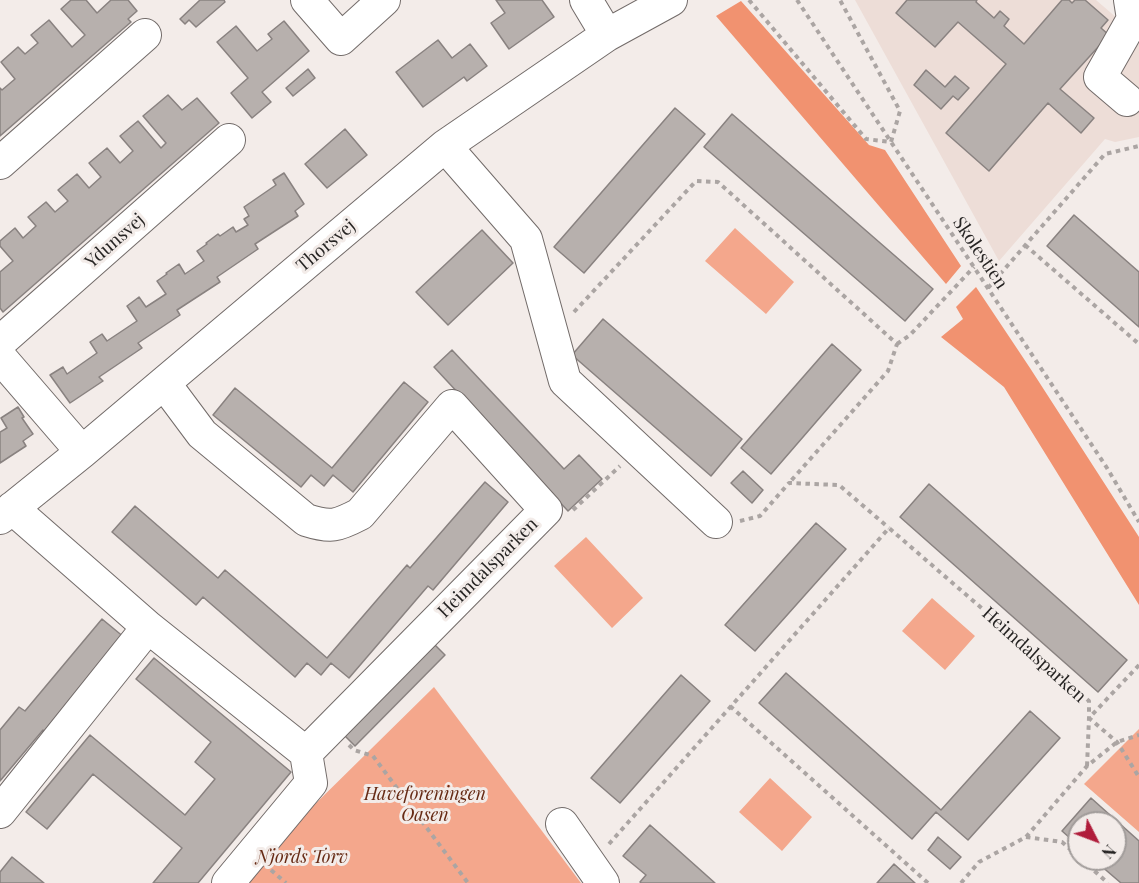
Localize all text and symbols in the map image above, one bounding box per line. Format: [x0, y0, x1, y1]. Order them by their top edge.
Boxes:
street label: Ydunsvej [81, 209, 149, 273]
street label: Skolestien [948, 213, 1012, 293]
street label: Thorsvej [292, 215, 360, 277]
street label: Heimdalsparken [433, 513, 543, 623]
street label: Heimdalsparken [978, 603, 1090, 707]
park label: Haveforeningen Oasen [364, 783, 486, 826]
north arrow [1067, 811, 1127, 871]
text: N [1098, 841, 1121, 863]
park label: Njords Torv [256, 846, 348, 868]

